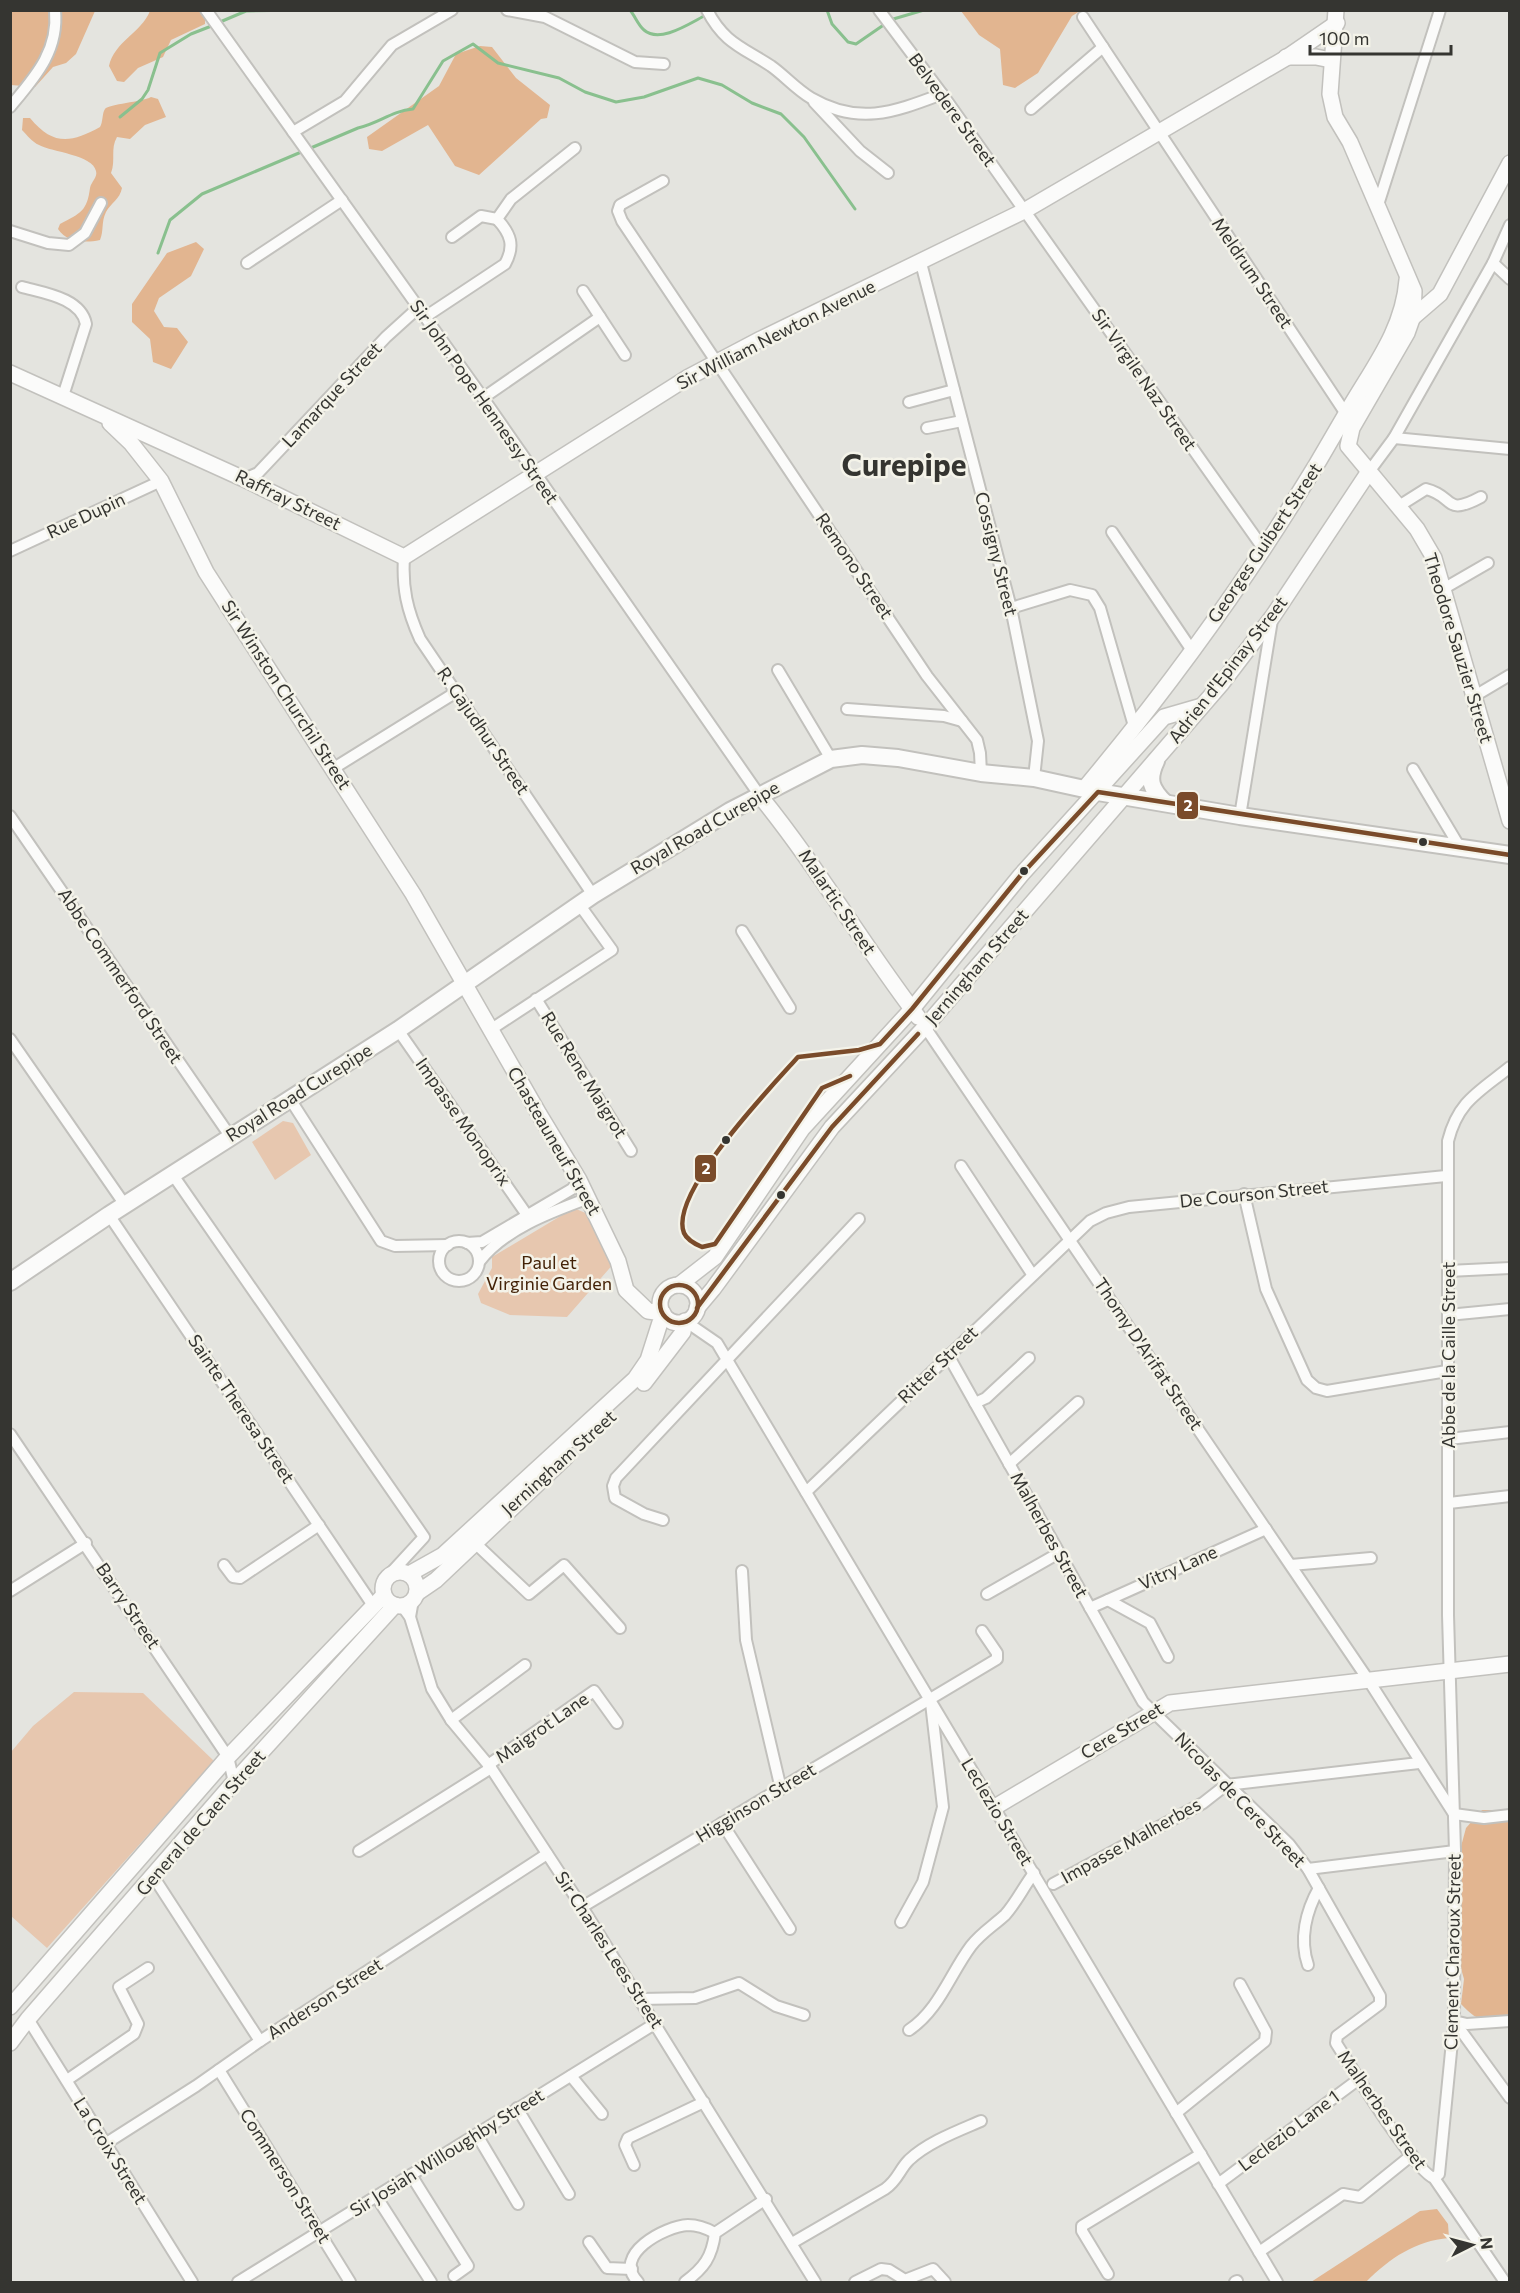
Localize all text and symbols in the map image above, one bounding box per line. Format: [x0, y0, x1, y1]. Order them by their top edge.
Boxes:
scale bar [1310, 18, 1451, 56]
text: 100 m [1319, 27, 1369, 49]
street label: Belvedere Street [904, 48, 1001, 170]
street label: Meldrum Street [1208, 213, 1298, 332]
street label: Sir William Newton Avenue [672, 274, 879, 394]
street label: Sir John Pope Hennessy Street [406, 295, 564, 508]
street label: Sir Virgile Naz Street [1088, 304, 1202, 455]
street label: Lamarque Street [277, 337, 386, 452]
district label: Curepipe [841, 445, 967, 482]
street label: Georges Guibert Street [1202, 458, 1326, 627]
street label: Raffray Street [232, 464, 345, 534]
street label: Rue Dupin [43, 487, 128, 543]
street label: Cossigny Street [971, 489, 1023, 618]
street label: Remono Street [811, 508, 898, 623]
street label: Theodore Sauzier Street [1420, 550, 1498, 745]
street label: Adrien d'Epinay Street [1163, 591, 1291, 747]
street label: Sir Winston Churchil Street [217, 596, 356, 793]
street label: R. Gajudhur Street [433, 662, 535, 798]
street label: Royal Road Curepipe [626, 776, 783, 879]
line badge: 2 [1176, 791, 1199, 820]
text: 2 [1183, 795, 1193, 814]
unlabelled marker [1417, 836, 1429, 848]
street label: Malartic Street [794, 844, 881, 959]
unlabelled marker [1018, 865, 1030, 877]
street label: Abbe Commerford Street [54, 884, 188, 1067]
street label: Jerningham Street [920, 904, 1033, 1029]
street label: Rue Rene Maigrot [537, 1007, 633, 1142]
street label: Royal Road Curepipe [221, 1038, 376, 1146]
street label: Impasse Monoprix [411, 1053, 516, 1190]
street label: Chasteauneuf Street [503, 1062, 606, 1219]
unlabelled marker [720, 1134, 732, 1146]
line badge: 2 [694, 1154, 717, 1183]
text: 2 [701, 1158, 711, 1177]
street label: De Courson Street [1178, 1174, 1330, 1212]
unlabelled marker [775, 1189, 787, 1201]
park label: Paul et Virginie Garden [486, 1251, 612, 1294]
street label: Abbe de la Caille Street [1437, 1262, 1459, 1448]
street label: Thomy D'Arifat Street [1090, 1273, 1208, 1434]
street label: Ritter Street [893, 1321, 982, 1408]
street label: Sainte Theresa Street [184, 1330, 300, 1487]
street label: Jerningham Street [496, 1405, 620, 1520]
street label: Malherbes Street [1006, 1468, 1094, 1601]
street label: Vitry Lane [1135, 1540, 1220, 1594]
street label: Barry Street [92, 1558, 166, 1653]
street label: Maigrot Lane [491, 1687, 592, 1767]
street label: Cere Street [1076, 1697, 1167, 1763]
street label: Nicolas de Cere Street [1171, 1727, 1311, 1871]
street label: General de Caen Street [131, 1745, 270, 1900]
street label: Leclezio Street [957, 1754, 1039, 1869]
street label: Higginson Street [691, 1758, 820, 1847]
street label: Impasse Malherbes [1057, 1793, 1204, 1888]
street label: Clement Charoux Street [1439, 1854, 1465, 2050]
street label: Sir Charles Lees Street [551, 1867, 669, 2032]
street label: Anderson Street [263, 1953, 386, 2044]
street label: Malherbes Street [1333, 2045, 1432, 2173]
street label: Sir Josiah Willoughby Street [345, 2083, 548, 2221]
street label: Leclezio Lane 1 [1233, 2085, 1343, 2175]
street label: La Croix Street [69, 2093, 152, 2208]
street label: Commerson Street [236, 2104, 336, 2247]
north arrow [1442, 2215, 1502, 2275]
text: N [1477, 2236, 1497, 2250]

